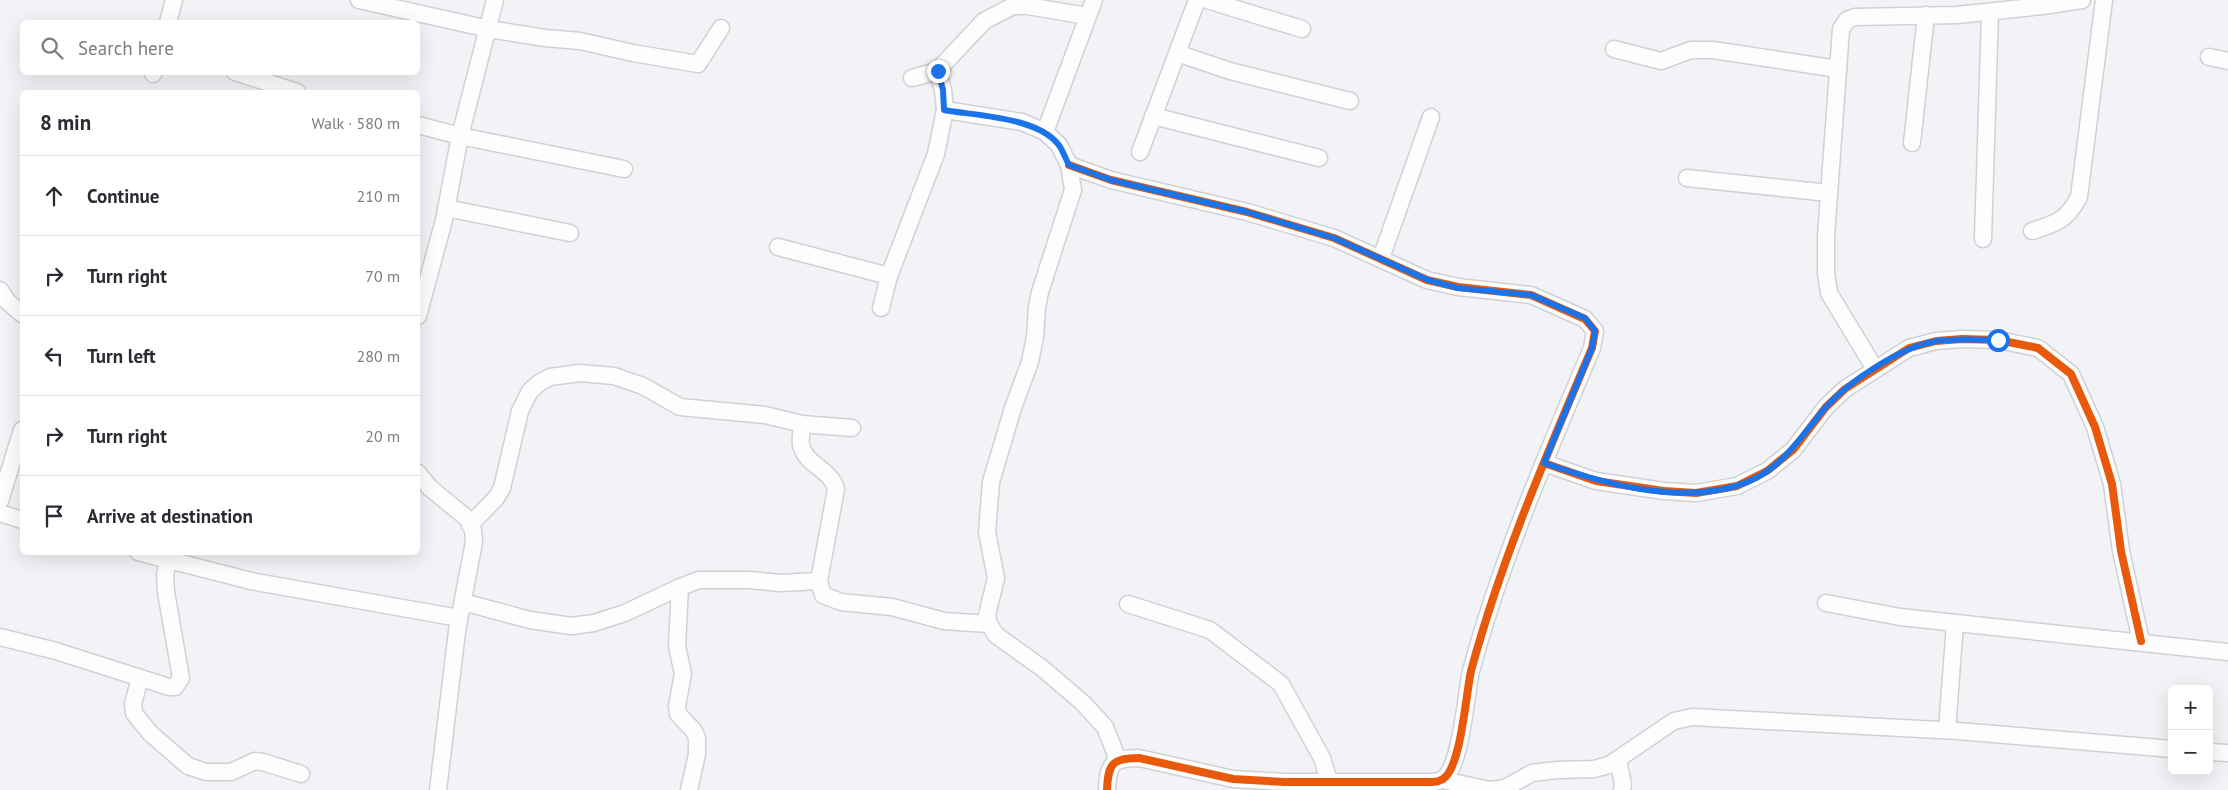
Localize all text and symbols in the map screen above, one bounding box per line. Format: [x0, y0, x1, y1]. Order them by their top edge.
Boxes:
search box [20, 20, 420, 75]
icon: search [38, 34, 66, 62]
text: Search here [78, 36, 174, 60]
route end [927, 60, 950, 83]
text: 8 min [40, 109, 91, 136]
text: Walk · 580 m [311, 113, 400, 133]
icon: ahead [40, 182, 68, 210]
text: Continue [87, 184, 159, 208]
text: 210 m [357, 186, 400, 206]
icon: right [40, 262, 68, 290]
text: Turn right [87, 264, 167, 288]
text: 70 m [365, 266, 400, 286]
route start [1987, 329, 2010, 352]
icon: left [40, 342, 68, 370]
text: Turn left [87, 344, 156, 368]
text: 280 m [357, 346, 400, 366]
icon: right [40, 422, 68, 450]
text: Turn right [87, 424, 167, 448]
text: 20 m [365, 426, 400, 446]
icon: arrive [40, 502, 68, 530]
text: Arrive at destination [87, 504, 253, 528]
map controls [2168, 685, 2213, 775]
button: + [2168, 685, 2213, 730]
button: − [2168, 730, 2213, 775]

